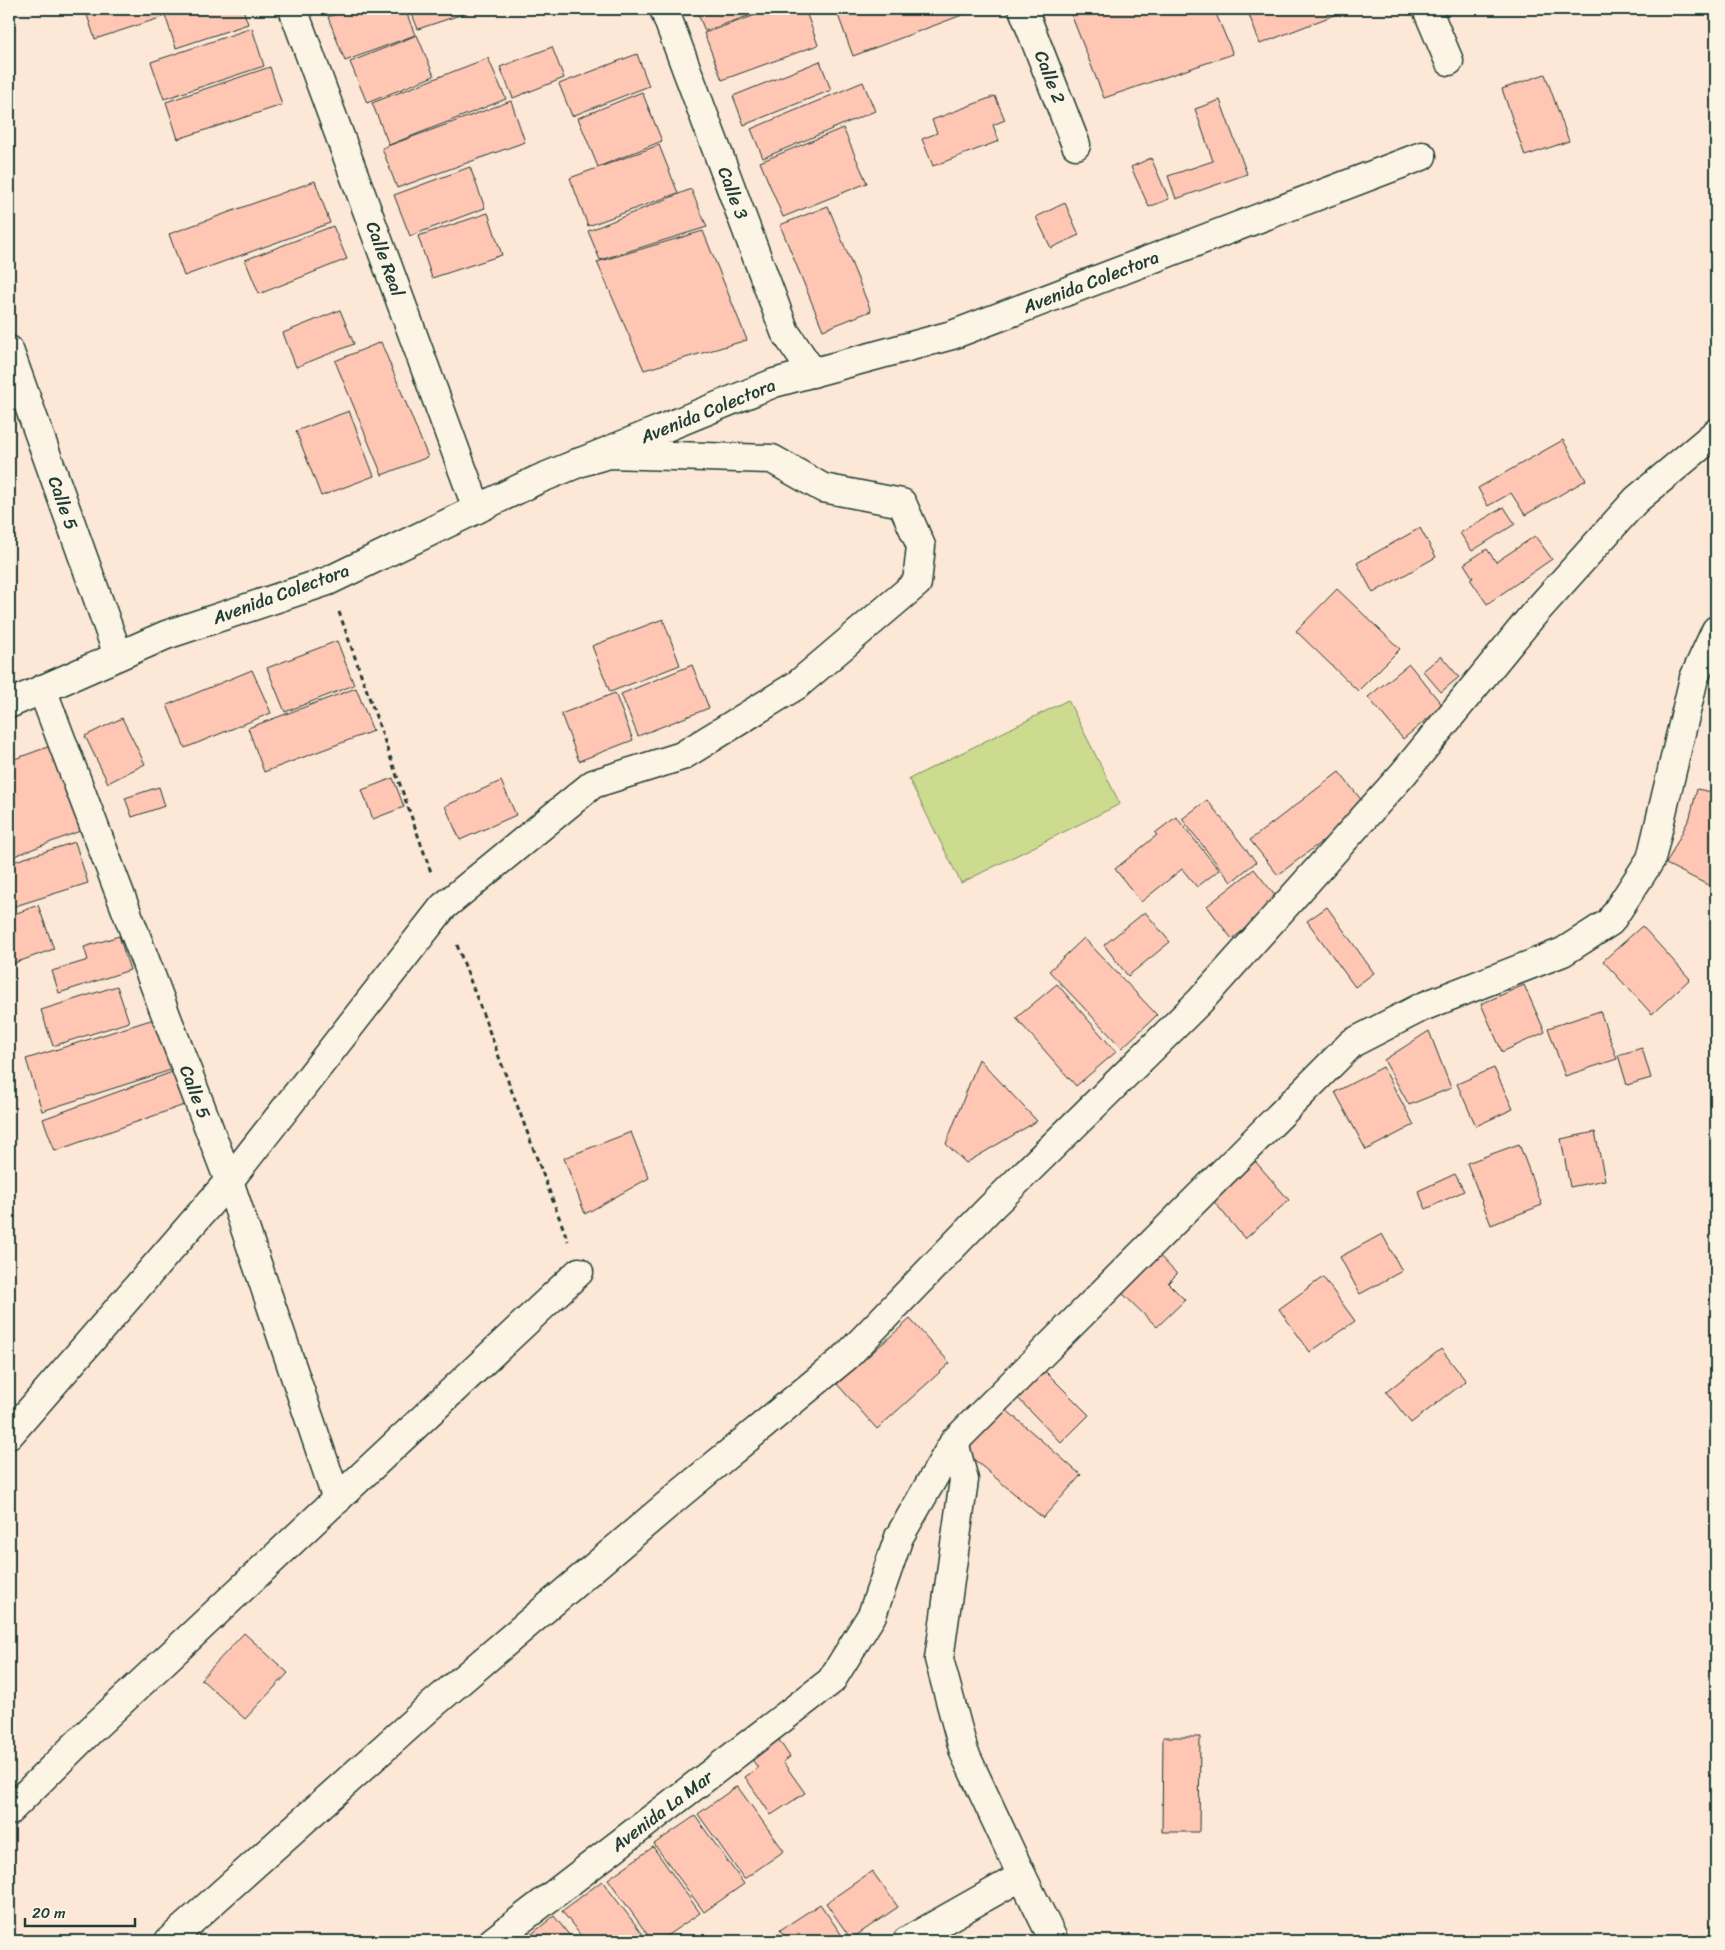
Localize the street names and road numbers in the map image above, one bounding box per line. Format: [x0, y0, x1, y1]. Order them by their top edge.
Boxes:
street label: Calle 2 [1025, 46, 1075, 108]
street label: Calle 3 [708, 162, 758, 224]
street label: Calle Real [357, 217, 414, 302]
street label: Avenida Colectora [1017, 241, 1164, 323]
street label: Avenida Colectora [634, 369, 781, 453]
street label: Calle 5 [38, 471, 88, 535]
street label: Avenida Colectora [207, 554, 354, 634]
street label: Calle 5 [170, 1060, 220, 1124]
street label: Avenida La Mar [603, 1761, 721, 1861]

